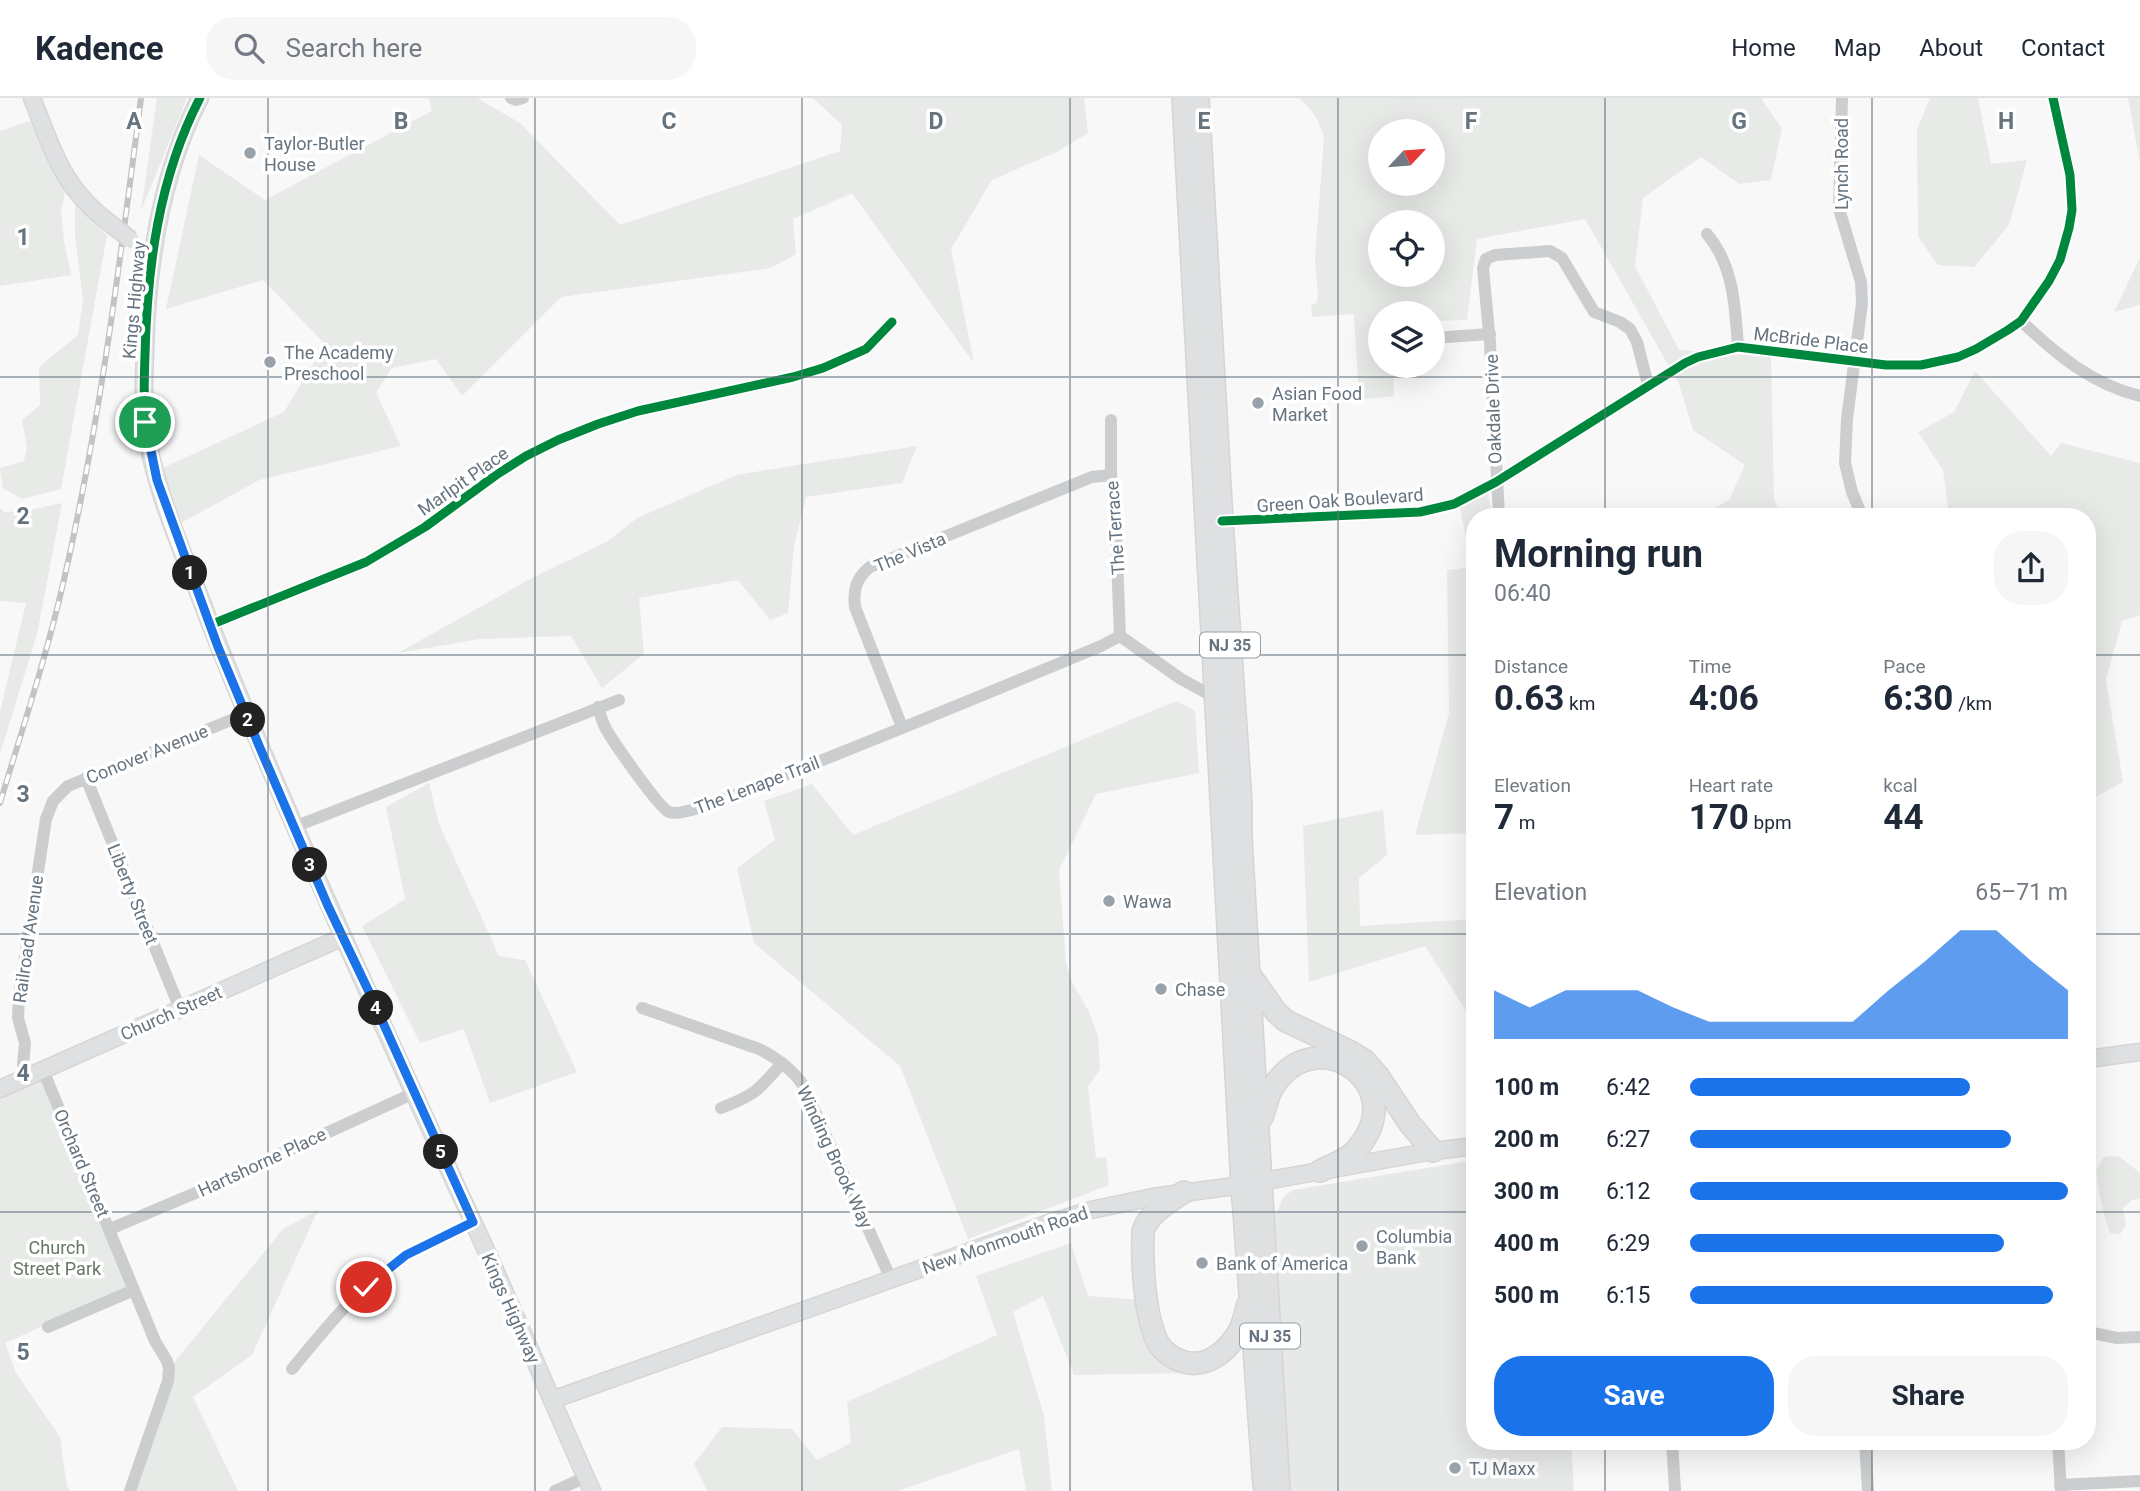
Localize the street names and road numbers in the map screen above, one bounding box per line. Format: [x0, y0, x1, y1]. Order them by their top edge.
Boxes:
street label: Lynch Road [1831, 118, 1852, 210]
street label: Kings Highway [118, 240, 150, 360]
street label: McBride Place [1752, 323, 1870, 357]
street label: Oakdale Drive [1481, 354, 1505, 464]
street label: Marlpit Place [414, 442, 512, 520]
street label: The Terrace [1101, 480, 1129, 576]
street label: Green Oak Boulevard [1256, 484, 1424, 516]
street label: The Vista [871, 528, 949, 576]
road number: NJ 35 [1200, 632, 1260, 658]
street label: Conover Avenue [83, 720, 211, 788]
street label: The Lenape Trail [692, 752, 822, 818]
street label: Liberty Street [103, 841, 163, 947]
street label: Railroad Avenue [9, 874, 47, 1004]
street label: Church Street [117, 981, 225, 1045]
street label: Winding Brook Way [793, 1083, 877, 1232]
street label: Orchard Street [50, 1106, 114, 1220]
street label: Hartshorne Place [195, 1123, 329, 1201]
street label: New Monmouth Road [919, 1202, 1091, 1278]
street label: Kings Highway [477, 1250, 545, 1367]
road number: NJ 35 [1240, 1324, 1300, 1348]

